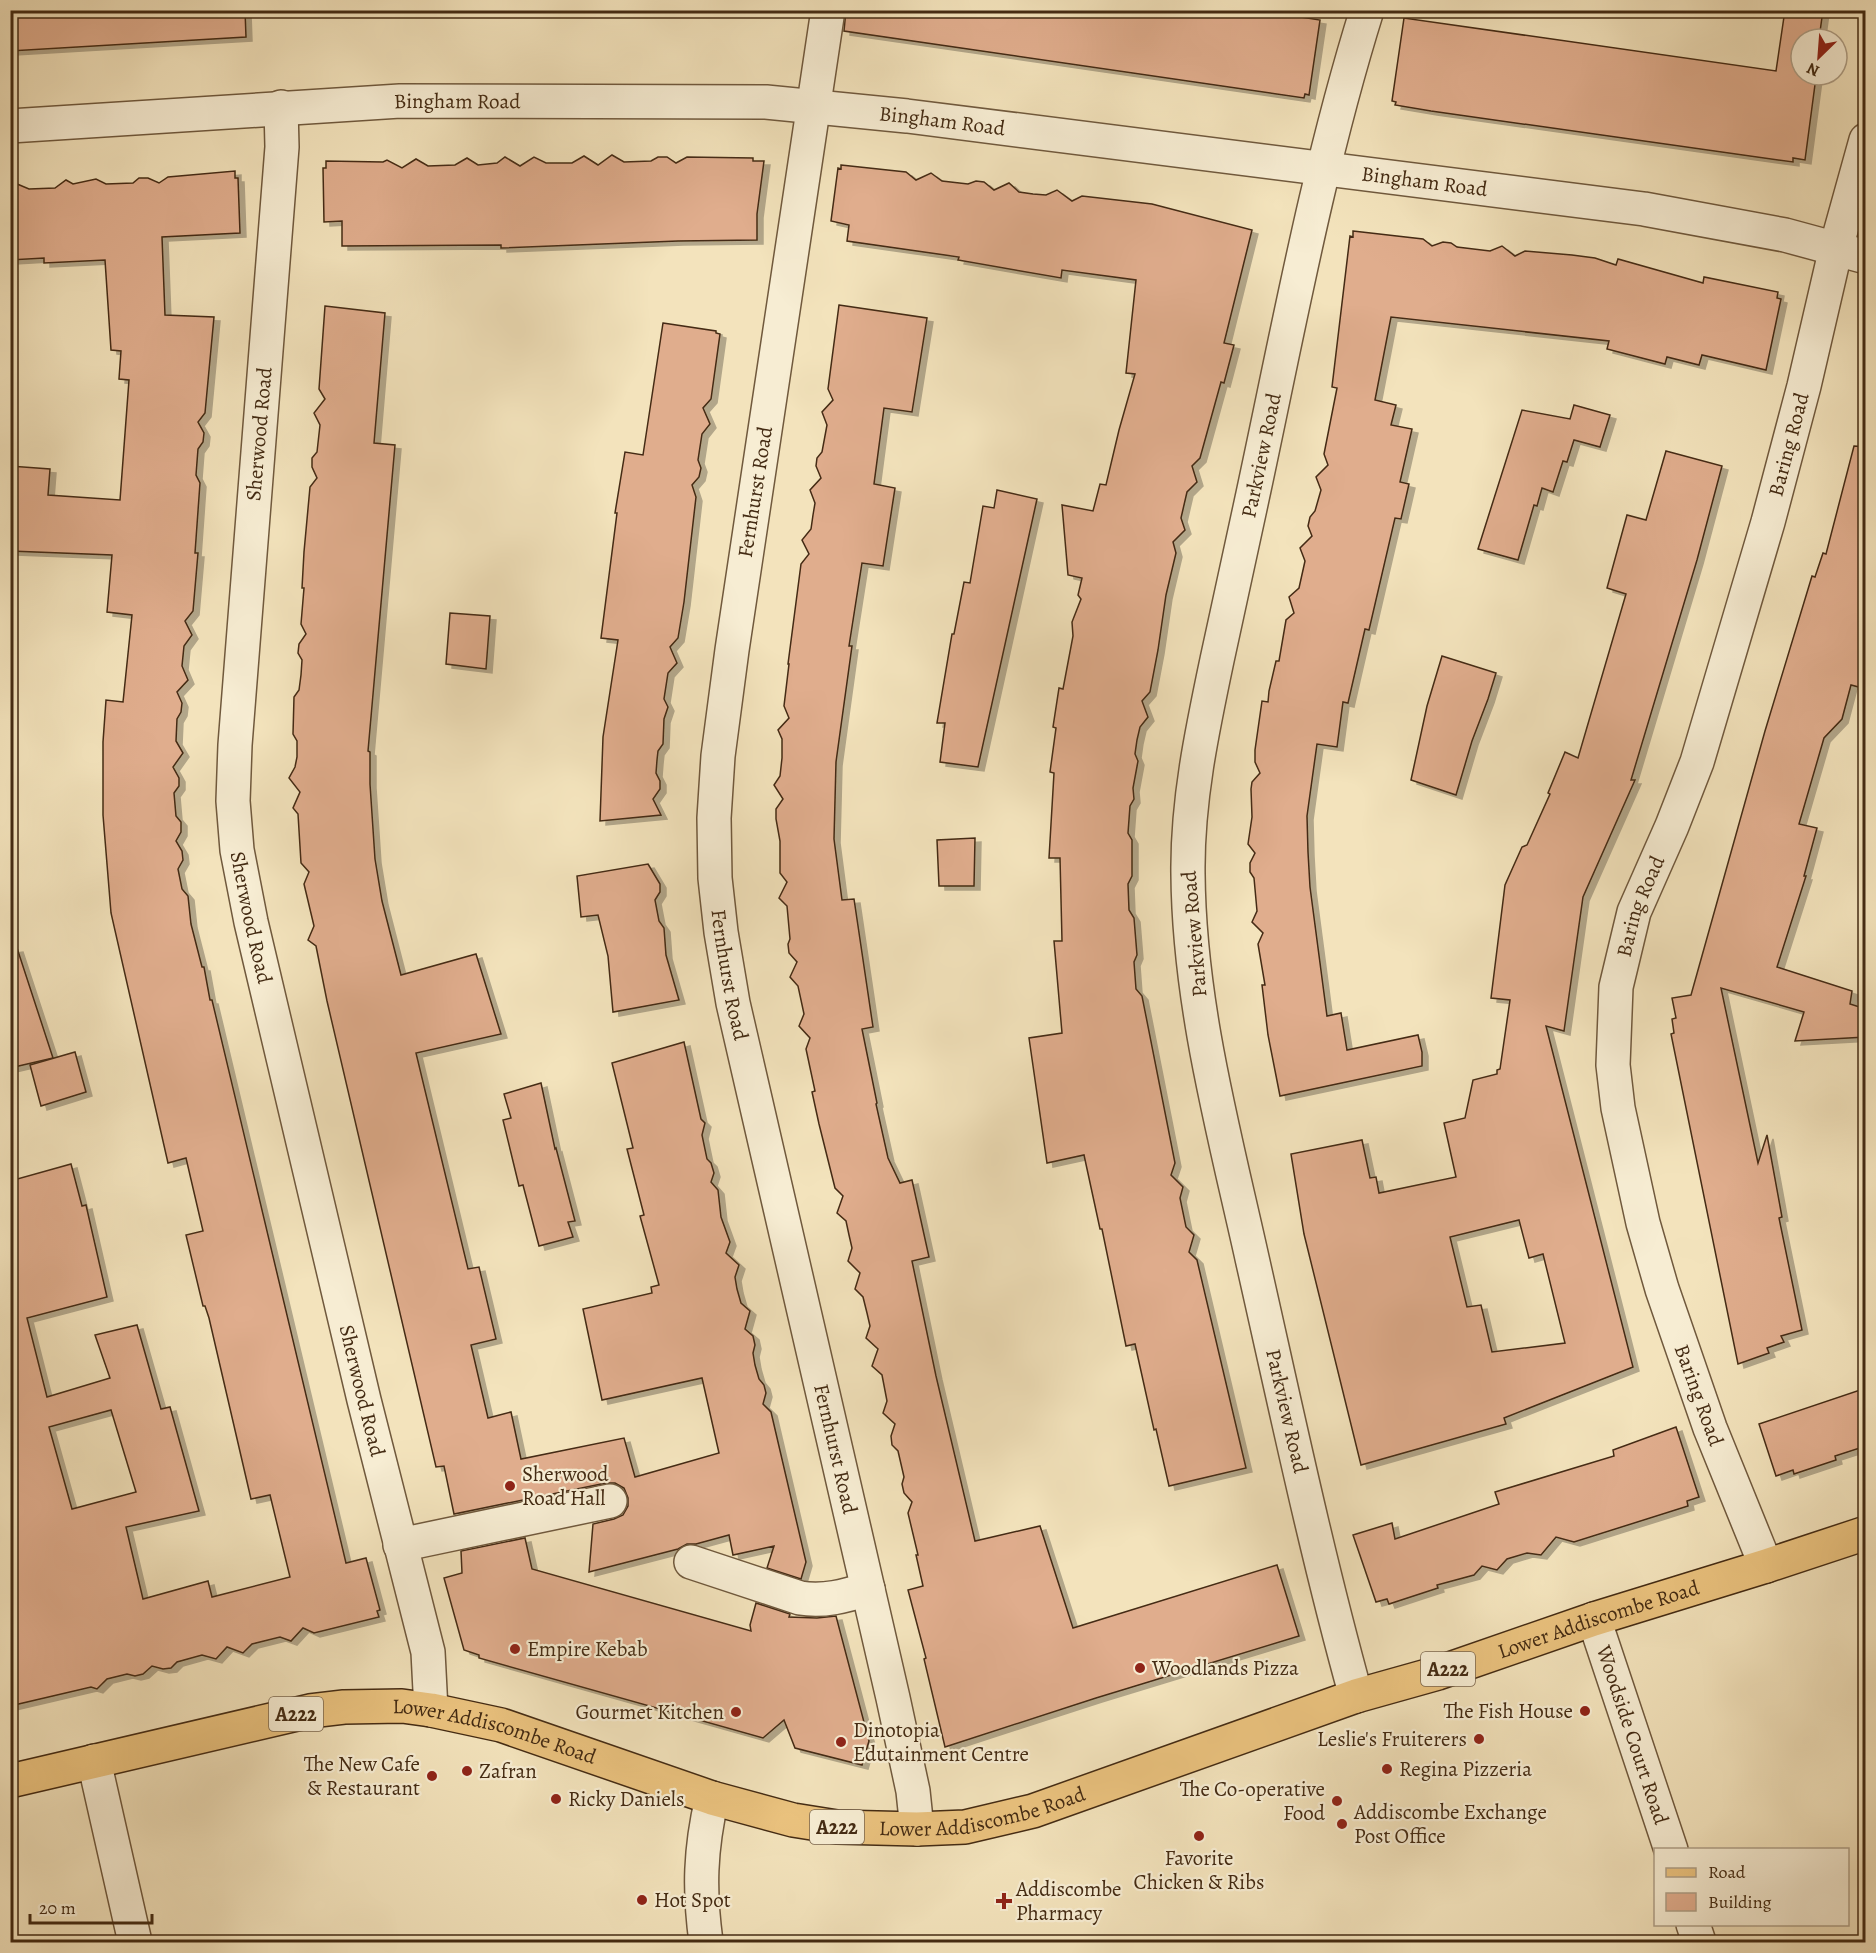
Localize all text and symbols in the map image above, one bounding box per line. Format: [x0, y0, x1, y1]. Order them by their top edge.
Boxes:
north arrow [1789, 27, 1849, 87]
text: N [1803, 57, 1823, 82]
street label: Bingham Road [393, 87, 521, 115]
street label: Bingham Road [878, 99, 1008, 142]
street label: Bingham Road [1360, 159, 1490, 203]
street label: Sherwood Road [239, 365, 279, 502]
street label: Baring Road [1761, 389, 1816, 499]
street label: Parkview Road [1234, 390, 1288, 520]
street label: Fernhurst Road [731, 424, 779, 560]
street label: Sherwood Road [224, 849, 279, 987]
street label: Baring Road [1610, 851, 1671, 960]
street label: Parkview Road [1174, 869, 1213, 998]
street label: Fernhurst Road [705, 908, 755, 1044]
street label: Sherwood Road [333, 1322, 392, 1460]
street label: Baring Road [1668, 1340, 1731, 1450]
street label: Parkview Road [1259, 1346, 1315, 1477]
street label: Fernhurst Road [807, 1381, 864, 1517]
place label: Sherwood Road Hall [522, 1460, 609, 1512]
marker: Sherwood Road Hall [503, 1479, 517, 1493]
street label: Lower Addiscombe Road [1494, 1573, 1703, 1665]
place label: Empire Kebab [527, 1635, 648, 1663]
street label: Woodside Court Road [1589, 1641, 1676, 1829]
marker: Empire Kebab [508, 1642, 522, 1656]
road number: A222 [1421, 1652, 1475, 1686]
place label: Woodlands Pizza [1151, 1654, 1299, 1682]
marker: Woodlands Pizza [1133, 1661, 1147, 1675]
street label: Lower Addiscombe Road [392, 1692, 601, 1771]
road number: A222 [269, 1697, 323, 1731]
place label: The Fish House [1443, 1697, 1573, 1725]
place label: Gourmet Kitchen [576, 1698, 724, 1726]
marker: The Fish House [1578, 1704, 1592, 1718]
marker: Gourmet Kitchen [729, 1705, 743, 1719]
place label: Dinotopia Edutainment Centre [853, 1716, 1029, 1768]
place label: Leslie's Fruiterers [1317, 1725, 1467, 1753]
marker: Leslie's Fruiterers [1472, 1732, 1486, 1746]
marker: Dinotopia Edutainment Centre [834, 1735, 848, 1749]
place label: The New Cafe & Restaurant [304, 1750, 420, 1802]
place label: Regina Pizzeria [1399, 1755, 1532, 1783]
place label: Zafran [479, 1757, 537, 1785]
marker: Regina Pizzeria [1380, 1762, 1394, 1776]
marker: Zafran [460, 1764, 474, 1778]
marker: The New Cafe & Restaurant [425, 1769, 439, 1783]
place label: The Co-operative Food [1180, 1775, 1326, 1827]
street label: Lower Addiscombe Road [879, 1779, 1090, 1843]
place label: Ricky Daniels [568, 1785, 684, 1813]
marker: Ricky Daniels [549, 1792, 563, 1806]
marker: The Co-operative Food [1330, 1794, 1344, 1808]
place label: Addiscombe Exchange Post Office [1353, 1798, 1547, 1850]
road number: A222 [810, 1810, 864, 1844]
marker: Addiscombe Exchange Post Office [1335, 1817, 1349, 1831]
marker: Favorite Chicken & Ribs [1192, 1829, 1206, 1843]
place label: Favorite Chicken & Ribs [1134, 1844, 1264, 1896]
legend [1654, 1848, 1849, 1926]
text: Road [1708, 1860, 1746, 1884]
place label: Addiscombe Pharmacy [1015, 1875, 1121, 1927]
place label: Hot Spot [654, 1886, 731, 1914]
scale bar [30, 1887, 152, 1925]
text: Building [1708, 1890, 1772, 1914]
marker: Hot Spot [635, 1893, 649, 1907]
marker: Addiscombe Pharmacy [997, 1894, 1011, 1908]
text: 20 m [39, 1896, 76, 1920]

